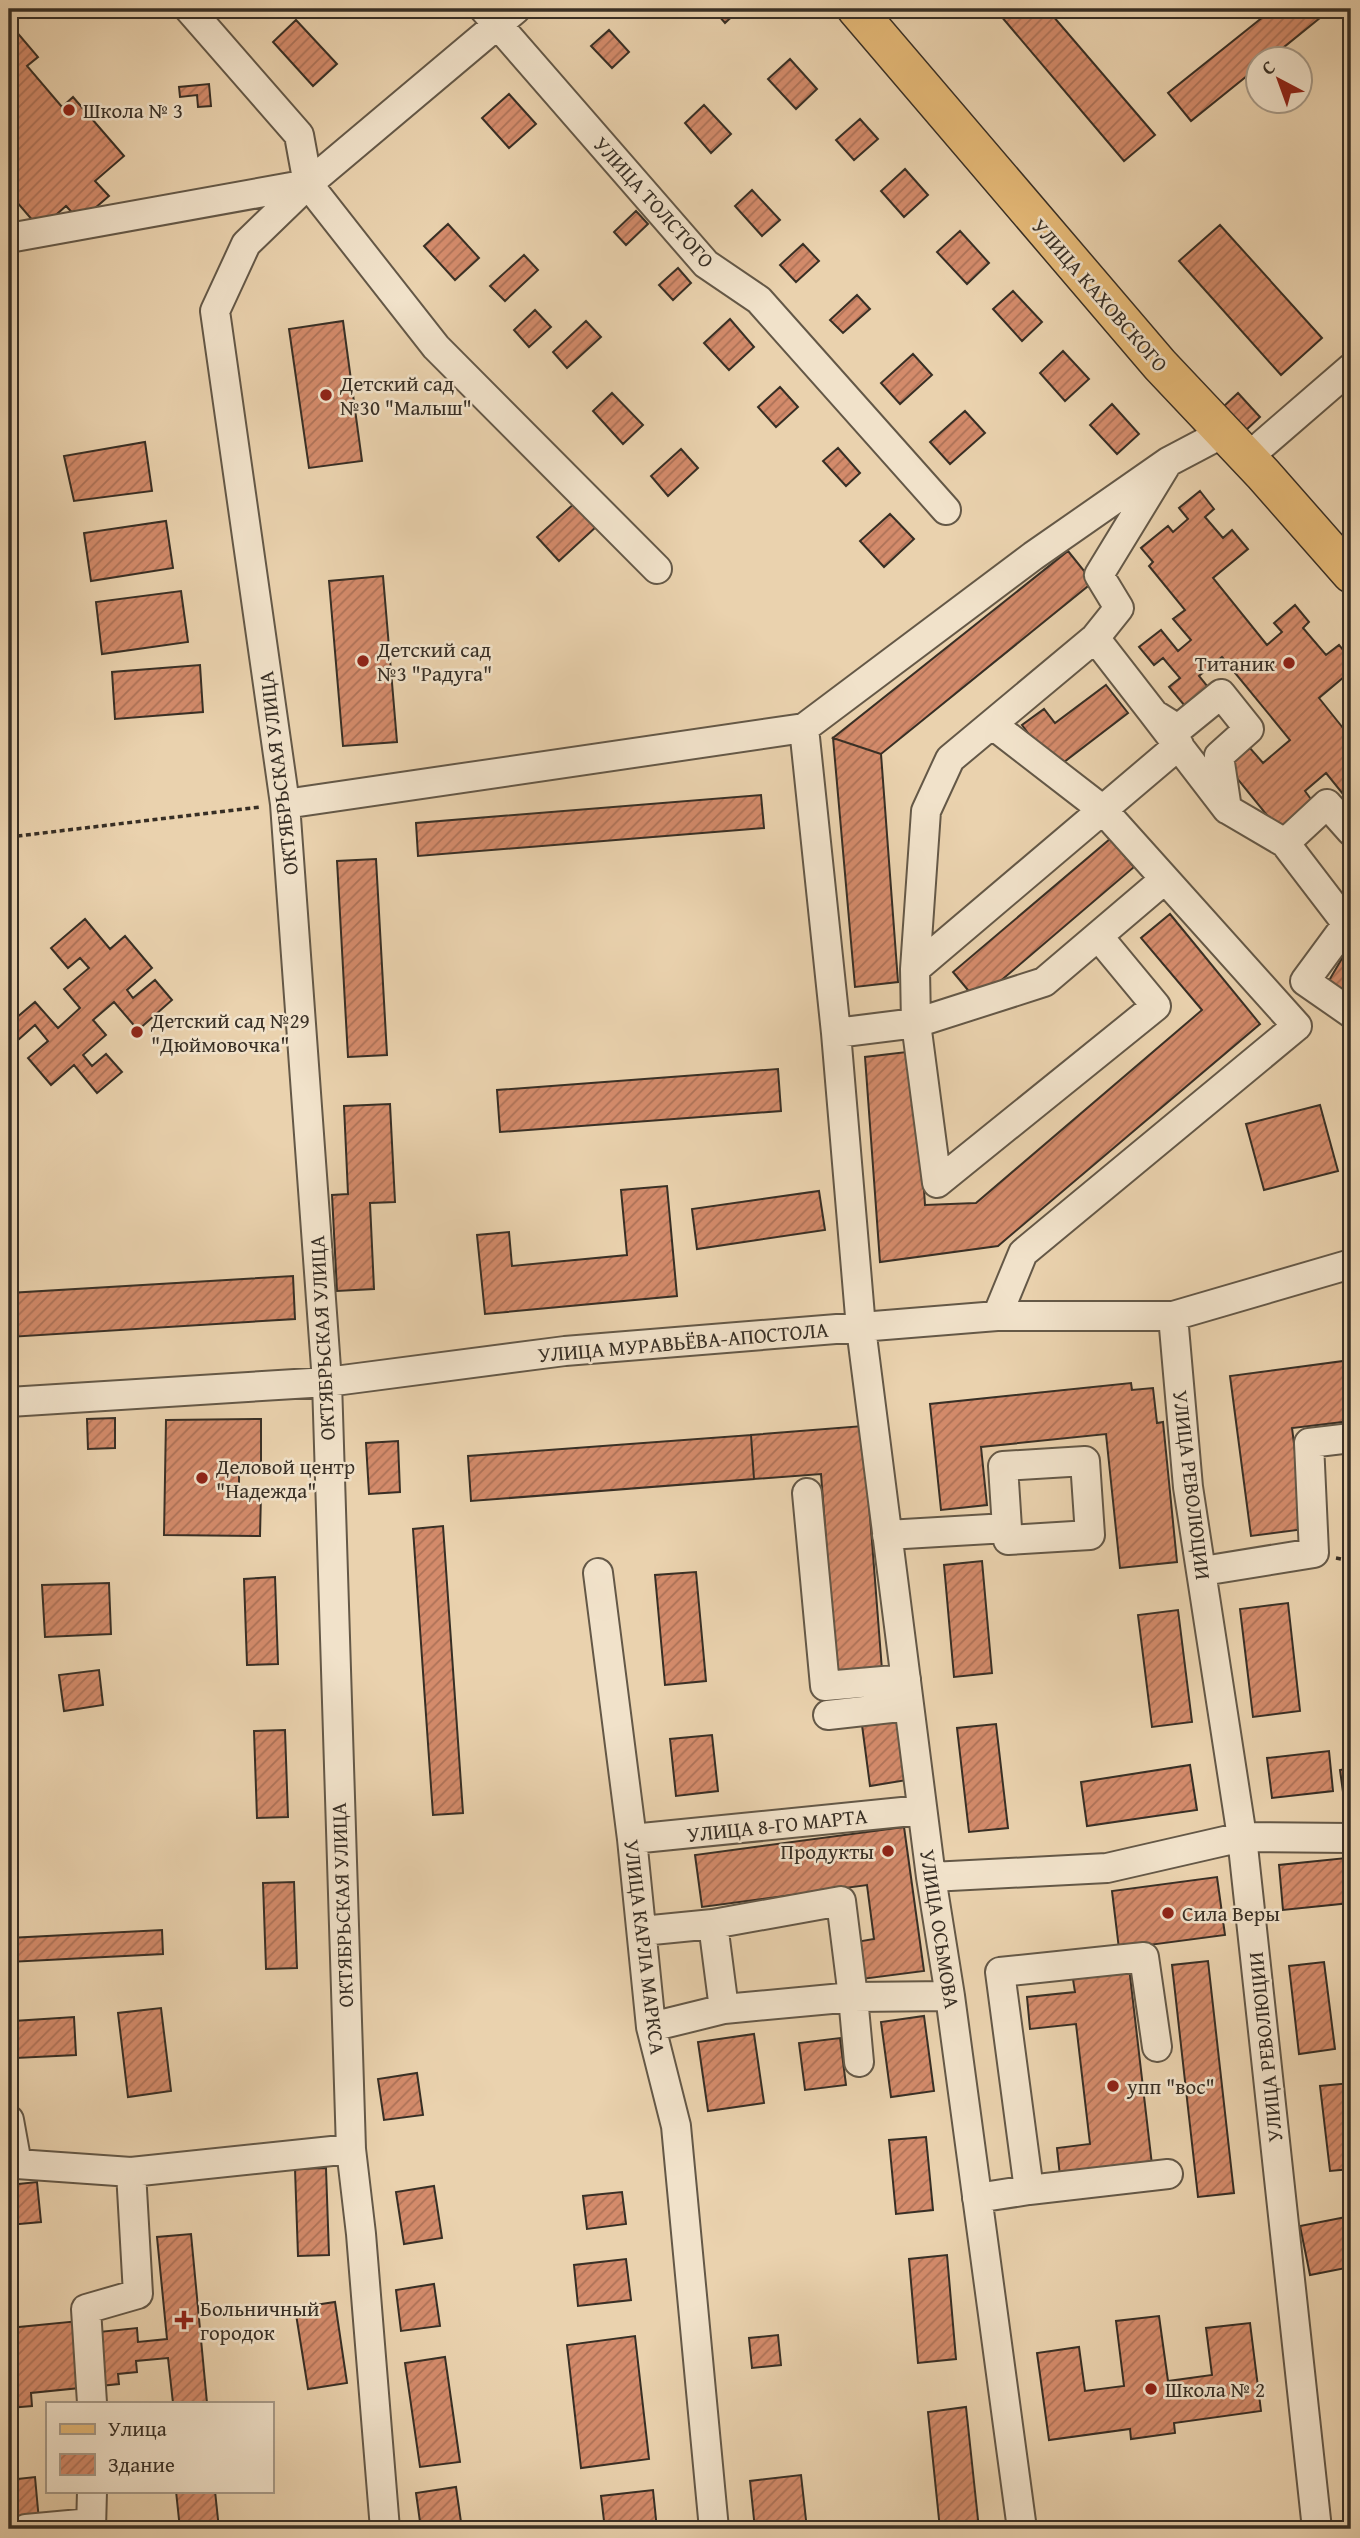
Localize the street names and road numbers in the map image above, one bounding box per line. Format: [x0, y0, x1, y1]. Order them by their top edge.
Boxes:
street label: УЛИЦА ТОЛСТОГО [586, 129, 722, 275]
street label: УЛИЦА КАХОВСКОГО [1025, 211, 1175, 379]
street label: ОКТЯБРЬСКАЯ УЛИЦА [250, 669, 306, 877]
street label: ОКТЯБРЬСКАЯ УЛИЦА [301, 1234, 343, 1441]
street label: УЛИЦА МУРАВЬЁВА-АПОСТОЛА [536, 1314, 830, 1370]
street label: УЛИЦА РЕВОЛЮЦИИ [1165, 1388, 1219, 1582]
street label: УЛИЦА 8-ГО МАРТА [685, 1800, 869, 1850]
street label: ОКТЯБРЬСКАЯ УЛИЦА [323, 1802, 361, 2008]
street label: УЛИЦА КАРЛА МАРКСА [616, 1838, 674, 2057]
street label: УЛИЦА ОСЬМОВА [912, 1847, 968, 2011]
street label: УЛИЦА РЕВОЛЮЦИИ [1240, 1950, 1290, 2144]

